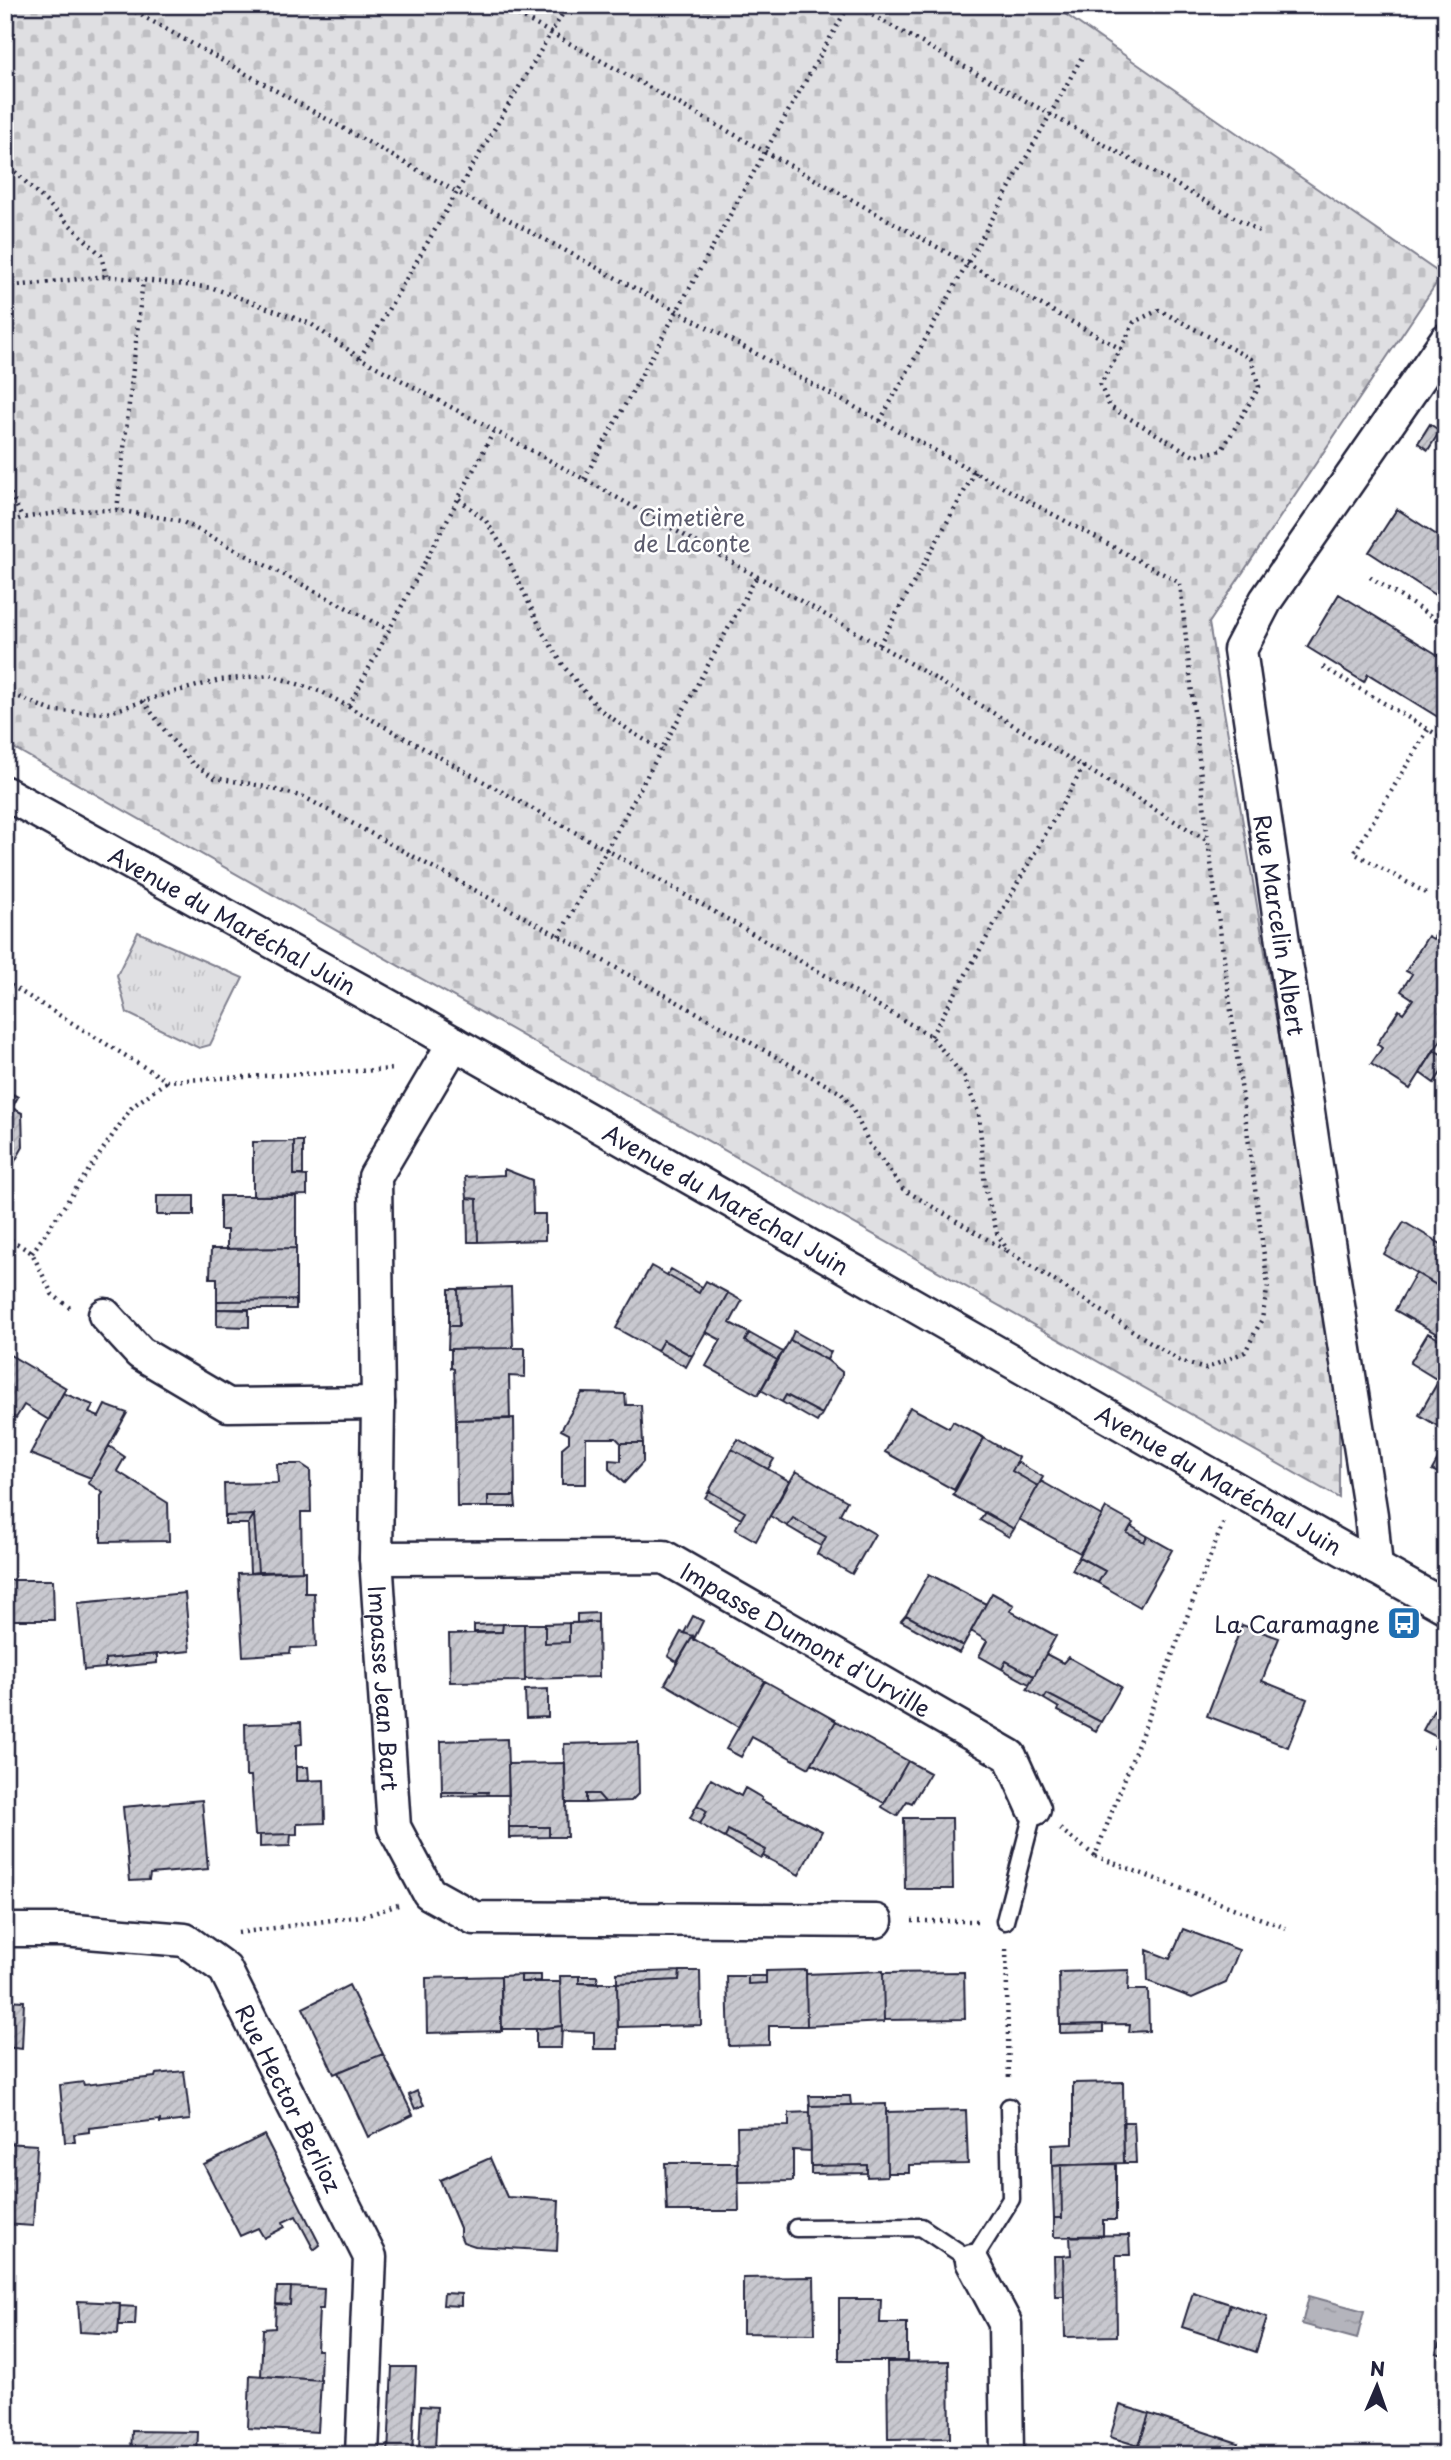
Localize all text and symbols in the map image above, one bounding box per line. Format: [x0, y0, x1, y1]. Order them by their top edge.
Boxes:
park label: Cimetière de Laconte [633, 499, 751, 560]
street label: Rue Marcelin Albert [1245, 812, 1315, 1038]
street label: Avenue du Maréchal Juin [103, 837, 363, 1003]
street label: Avenue du Maréchal Juin [597, 1114, 857, 1283]
street label: Avenue du Maréchal Juin [1090, 1395, 1349, 1563]
street label: Impasse Dumont d'Urville [674, 1553, 938, 1725]
street label: Impasse Jean Bart [360, 1584, 409, 1792]
bus stop icon: La Caramagne [1385, 1604, 1423, 1642]
place label: La Caramagne [1214, 1606, 1380, 1641]
street label: Rue Hector Berlioz [228, 1998, 352, 2198]
north arrow [1342, 2352, 1412, 2422]
text: N [1370, 2354, 1386, 2382]

